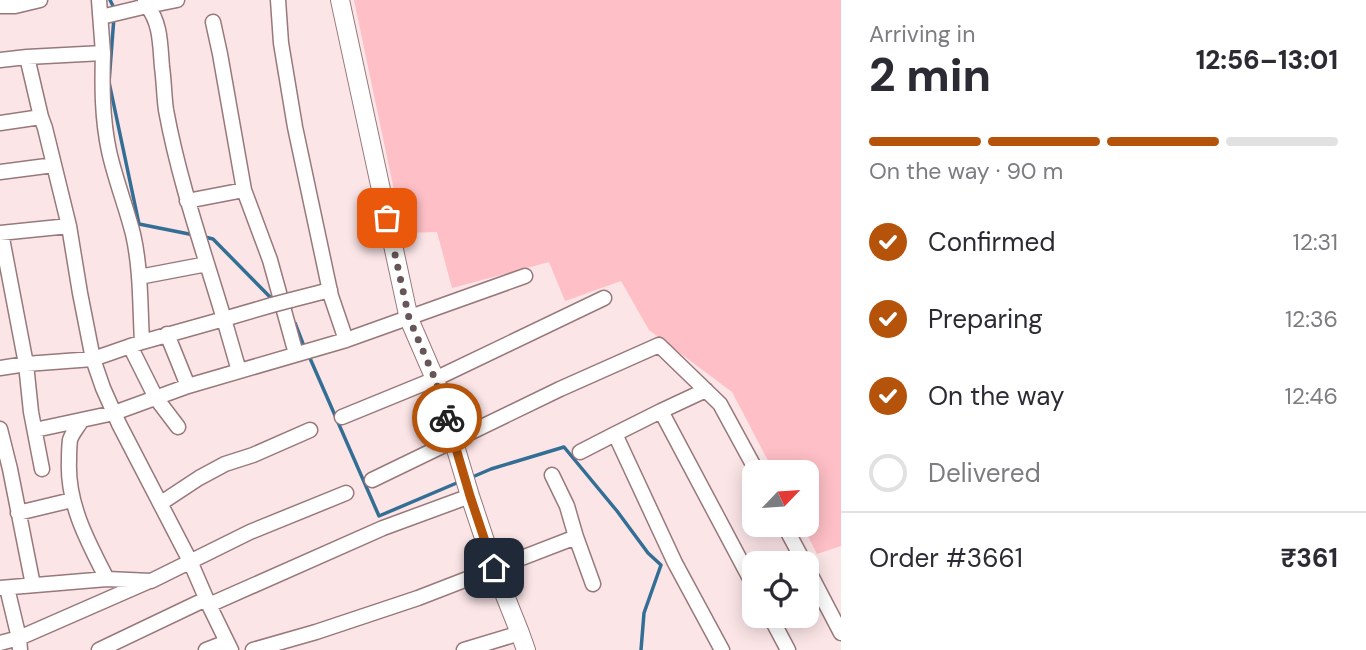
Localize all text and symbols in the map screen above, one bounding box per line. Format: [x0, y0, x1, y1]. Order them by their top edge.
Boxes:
text: Arriving in [869, 19, 975, 49]
text: 12:56–13:01 [1196, 43, 1338, 77]
text: 2 min [869, 45, 991, 105]
text: On the way · 90 m [869, 156, 1063, 186]
pin [357, 188, 417, 248]
icon: bag [368, 199, 406, 237]
icon: check [869, 223, 907, 261]
text: Confirmed [928, 225, 1055, 259]
text: 12:31 [1293, 227, 1338, 257]
icon: check [869, 300, 907, 338]
text: Preparing [928, 302, 1043, 336]
text: 12:36 [1285, 304, 1338, 334]
icon: check [869, 377, 907, 415]
text: On the way [928, 379, 1064, 413]
text: 12:46 [1285, 381, 1338, 411]
courier [412, 383, 482, 453]
icon: bike [428, 399, 466, 437]
text: Delivered [928, 456, 1041, 490]
north arrow [742, 460, 819, 537]
map controls [742, 460, 819, 628]
pin [464, 538, 524, 598]
text: Order #3661 [869, 541, 1023, 575]
text: ₹361 [1280, 541, 1338, 575]
icon: home [475, 549, 513, 587]
button: locate [742, 551, 819, 628]

